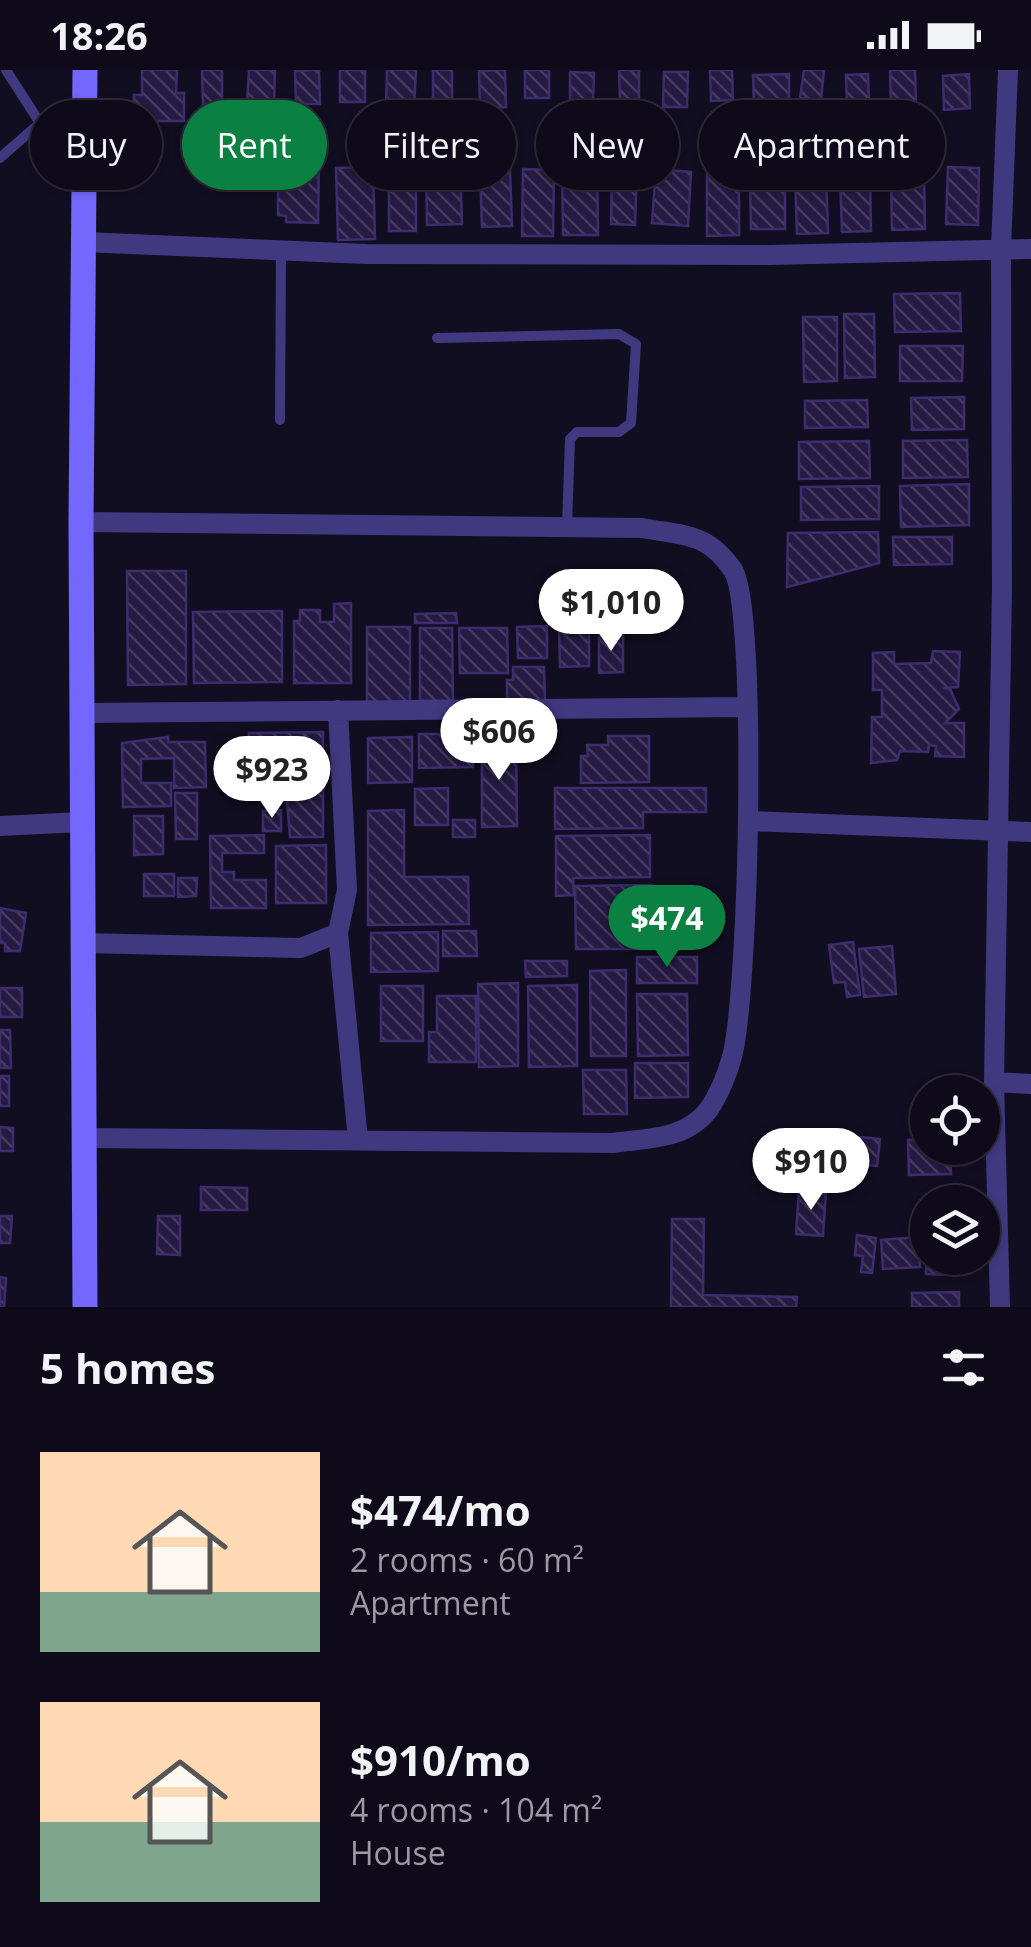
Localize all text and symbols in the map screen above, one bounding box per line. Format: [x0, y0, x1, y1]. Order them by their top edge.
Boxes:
text: 18:26 [50, 9, 148, 61]
chip: Buy [30, 100, 162, 190]
chip: Rent [182, 100, 327, 190]
chip: Filters [347, 100, 516, 190]
chip: New [536, 100, 679, 190]
chip: Apartment [699, 100, 945, 190]
pin: $1,010 [530, 569, 692, 654]
text: $1,010 [561, 580, 661, 623]
pin: $606 [440, 698, 558, 783]
text: $606 [462, 709, 536, 752]
pin: $923 [213, 736, 331, 821]
text: $923 [235, 747, 309, 790]
pin: $474 [608, 885, 726, 970]
text: $474 [630, 896, 704, 939]
map controls [910, 1075, 1000, 1275]
button: locate [910, 1075, 1000, 1165]
pin: $910 [752, 1128, 870, 1213]
text: $910 [774, 1139, 848, 1182]
button: layers [910, 1185, 1000, 1275]
text: 5 homes [40, 1339, 215, 1396]
icon: filters [936, 1340, 991, 1395]
text: $474/mo [350, 1481, 531, 1538]
icon: home [120, 1492, 240, 1612]
text: 2 rooms · 60 m² [350, 1538, 584, 1581]
text: Apartment [350, 1581, 511, 1624]
text: $910/mo [350, 1731, 531, 1788]
icon: home [120, 1742, 240, 1862]
text: 4 rooms · 104 m² [350, 1788, 602, 1831]
text: House [350, 1831, 446, 1874]

